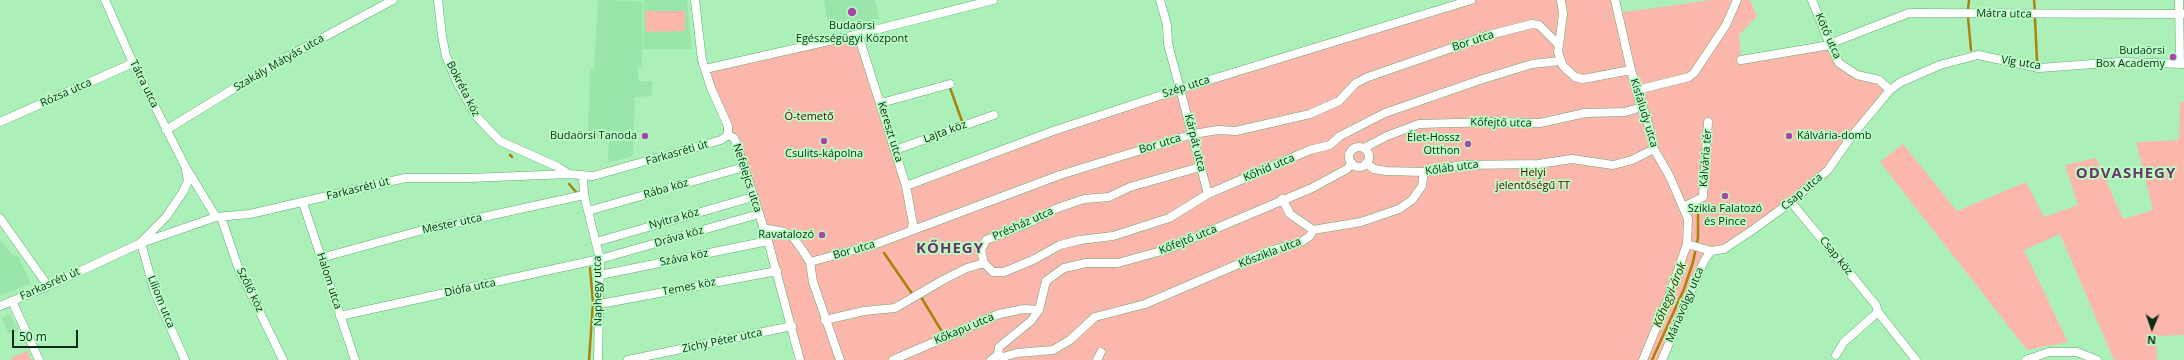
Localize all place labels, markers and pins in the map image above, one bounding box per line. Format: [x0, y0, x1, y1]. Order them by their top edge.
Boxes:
marker: Budaörsi Egészségügyi Központ [846, 6, 858, 18]
place label: Budaörsi Egészségügyi Központ [796, 19, 908, 45]
place label: Budaörsi Box Academy [2096, 44, 2165, 70]
marker: Budaörsi Box Academy [2168, 52, 2178, 62]
place label: Budaörsi Tanoda [550, 129, 637, 143]
place label: Kálvária-domb [1797, 129, 1871, 143]
marker: Budaörsi Tanoda [640, 131, 650, 141]
place label: Élet-Hossz Otthon [1407, 131, 1460, 157]
marker: Kálvária-domb [1784, 131, 1794, 141]
marker: Csulits-kápolna [819, 136, 829, 146]
marker: Élet-Hossz Otthon [1463, 139, 1473, 149]
place label: Csulits-kápolna [785, 147, 863, 161]
marker: Szikla Falatozó és Pince [1720, 191, 1730, 201]
place label: Szikla Falatozó és Pince [1688, 202, 1762, 228]
place label: Ravatalozó [758, 228, 814, 242]
marker: Ravatalozó [817, 230, 827, 240]

